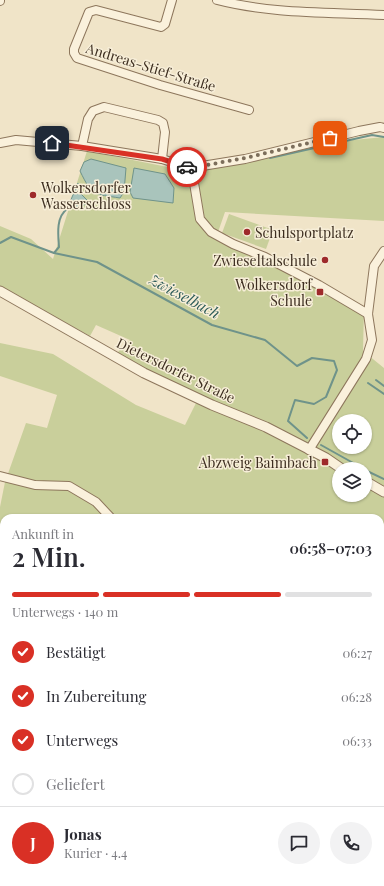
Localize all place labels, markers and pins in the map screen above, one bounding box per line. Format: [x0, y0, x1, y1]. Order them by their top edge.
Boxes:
pin [313, 121, 347, 155]
pin [35, 126, 69, 160]
place label: Wolkersdorfer Wasserschloss [40, 178, 132, 213]
marker: Wolkersdorfer Wasserschloss [28, 190, 38, 200]
place label: Schulsportplatz [255, 223, 354, 242]
marker: Schulsportplatz [242, 227, 252, 237]
place label: Zwieseltalschule [213, 251, 317, 270]
marker: Zwieseltalschule [320, 255, 330, 265]
place label: Wolkersdorf Schule [234, 275, 313, 310]
marker: Wolkersdorf Schule [315, 287, 325, 297]
place label: Abzweig Baimbach [198, 453, 318, 472]
marker: Abzweig Baimbach [320, 457, 330, 467]

